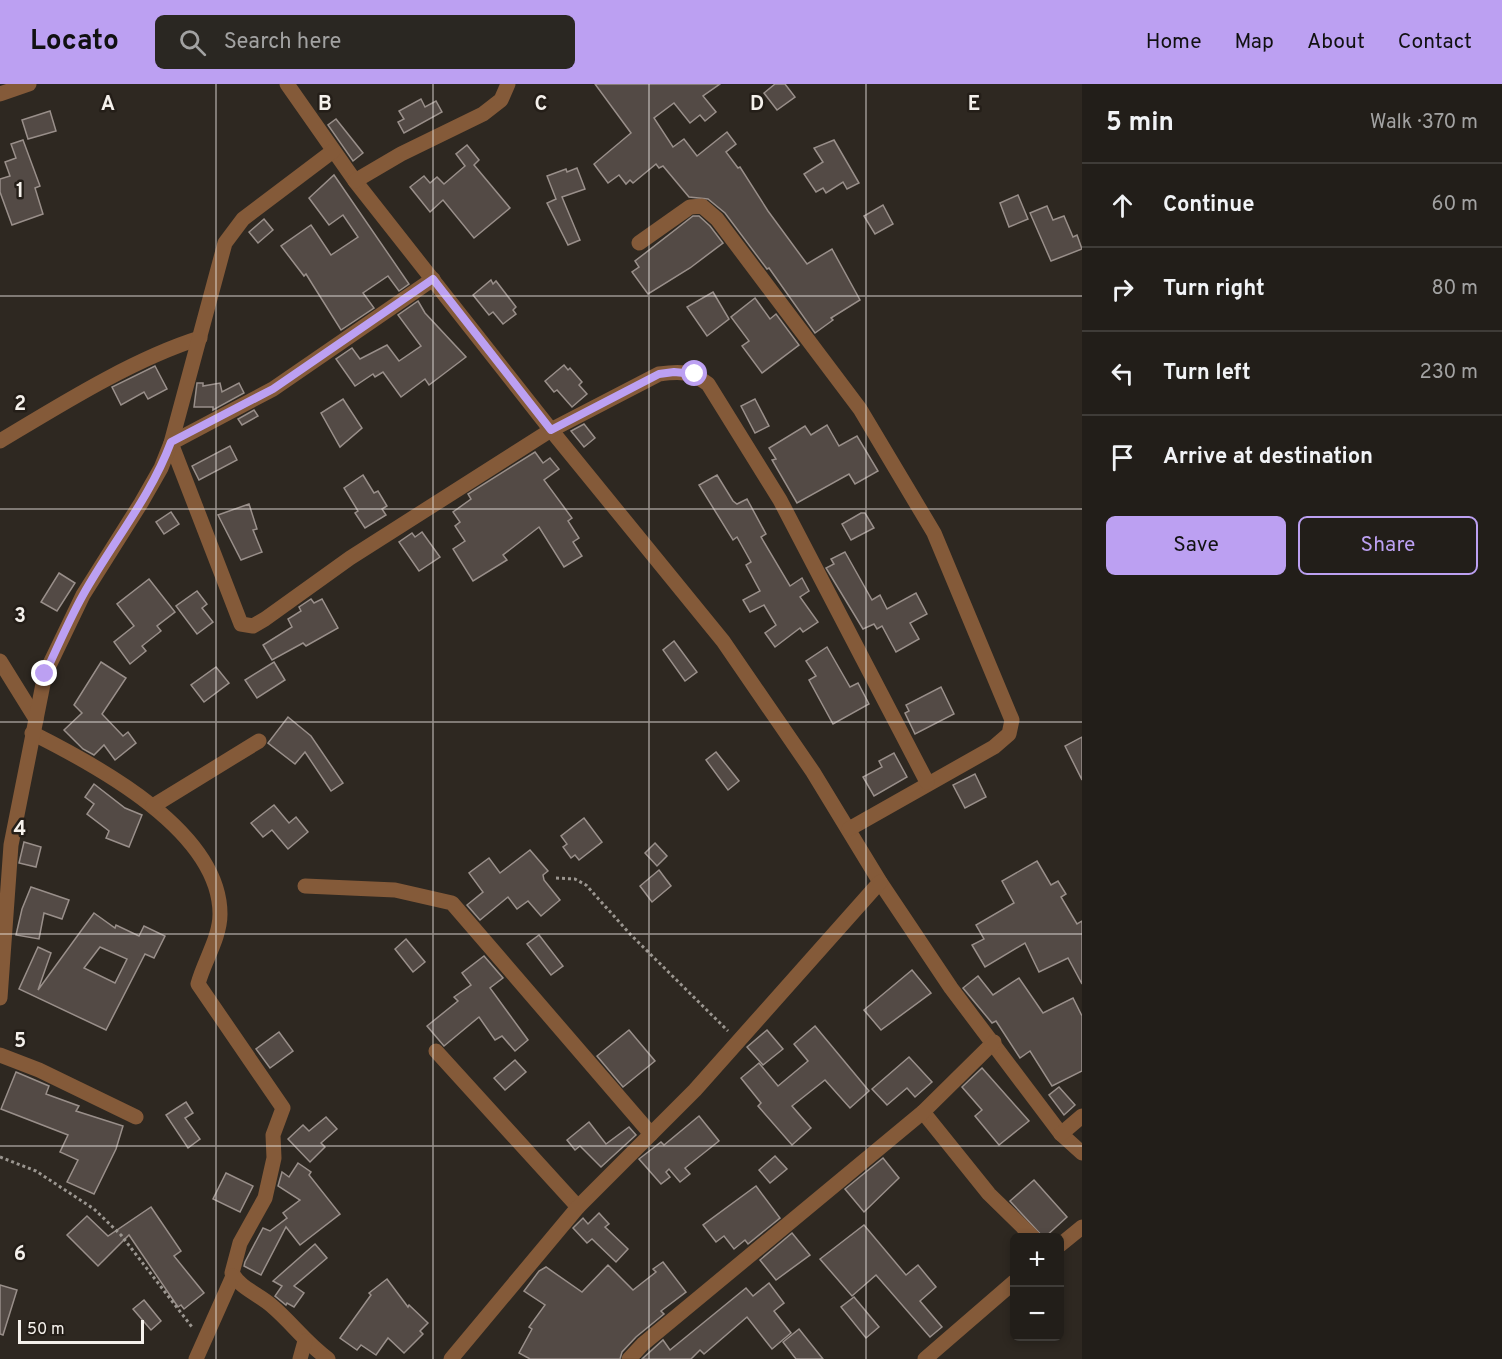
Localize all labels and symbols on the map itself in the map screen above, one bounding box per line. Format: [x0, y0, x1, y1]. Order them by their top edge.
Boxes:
text: A [101, 92, 115, 118]
text: B [318, 92, 332, 118]
text: C [535, 92, 547, 118]
text: D [750, 92, 764, 118]
text: E [968, 92, 980, 118]
text: 1 [16, 179, 24, 205]
route start [681, 360, 707, 386]
text: 2 [14, 392, 26, 418]
text: 3 [14, 604, 26, 630]
route end [31, 660, 57, 686]
text: 4 [14, 817, 26, 843]
text: 5 [14, 1029, 26, 1055]
text: 6 [14, 1242, 26, 1268]
scale bar [18, 1317, 144, 1344]

